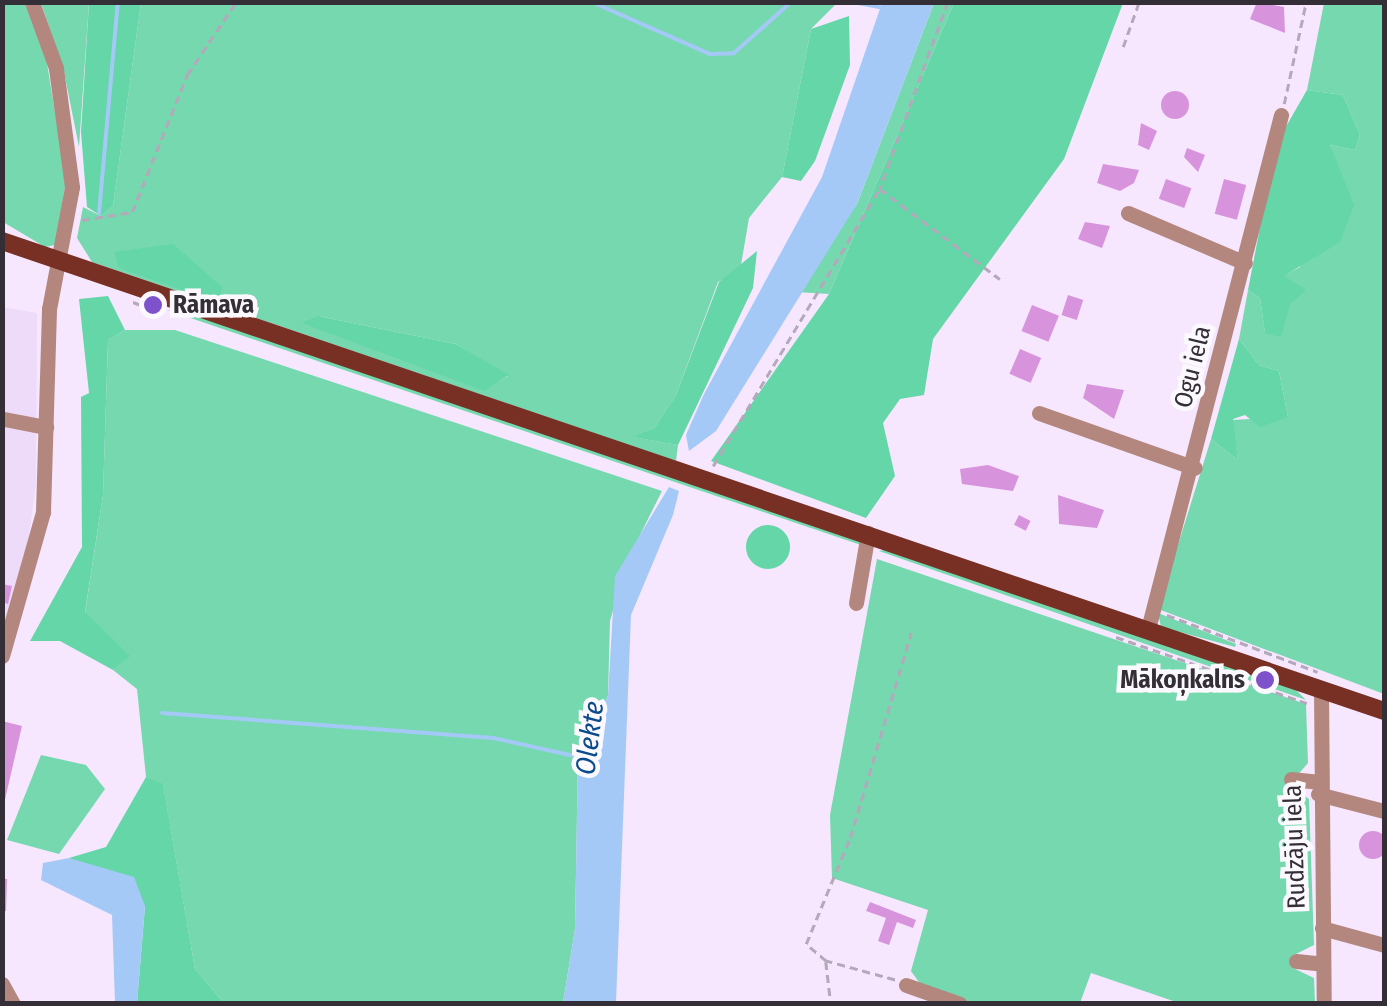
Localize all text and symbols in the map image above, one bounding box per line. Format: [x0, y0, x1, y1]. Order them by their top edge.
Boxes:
place label: Rāmava [173, 290, 254, 320]
marker: Rāmava [142, 294, 164, 316]
street label: Ogu iela [1168, 323, 1218, 411]
place label: Mākoņkalns [1120, 665, 1245, 695]
marker: Mākoņkalns [1254, 669, 1276, 691]
water label: Olekte [569, 699, 611, 777]
street label: Rudzāju iela [1278, 784, 1312, 910]

